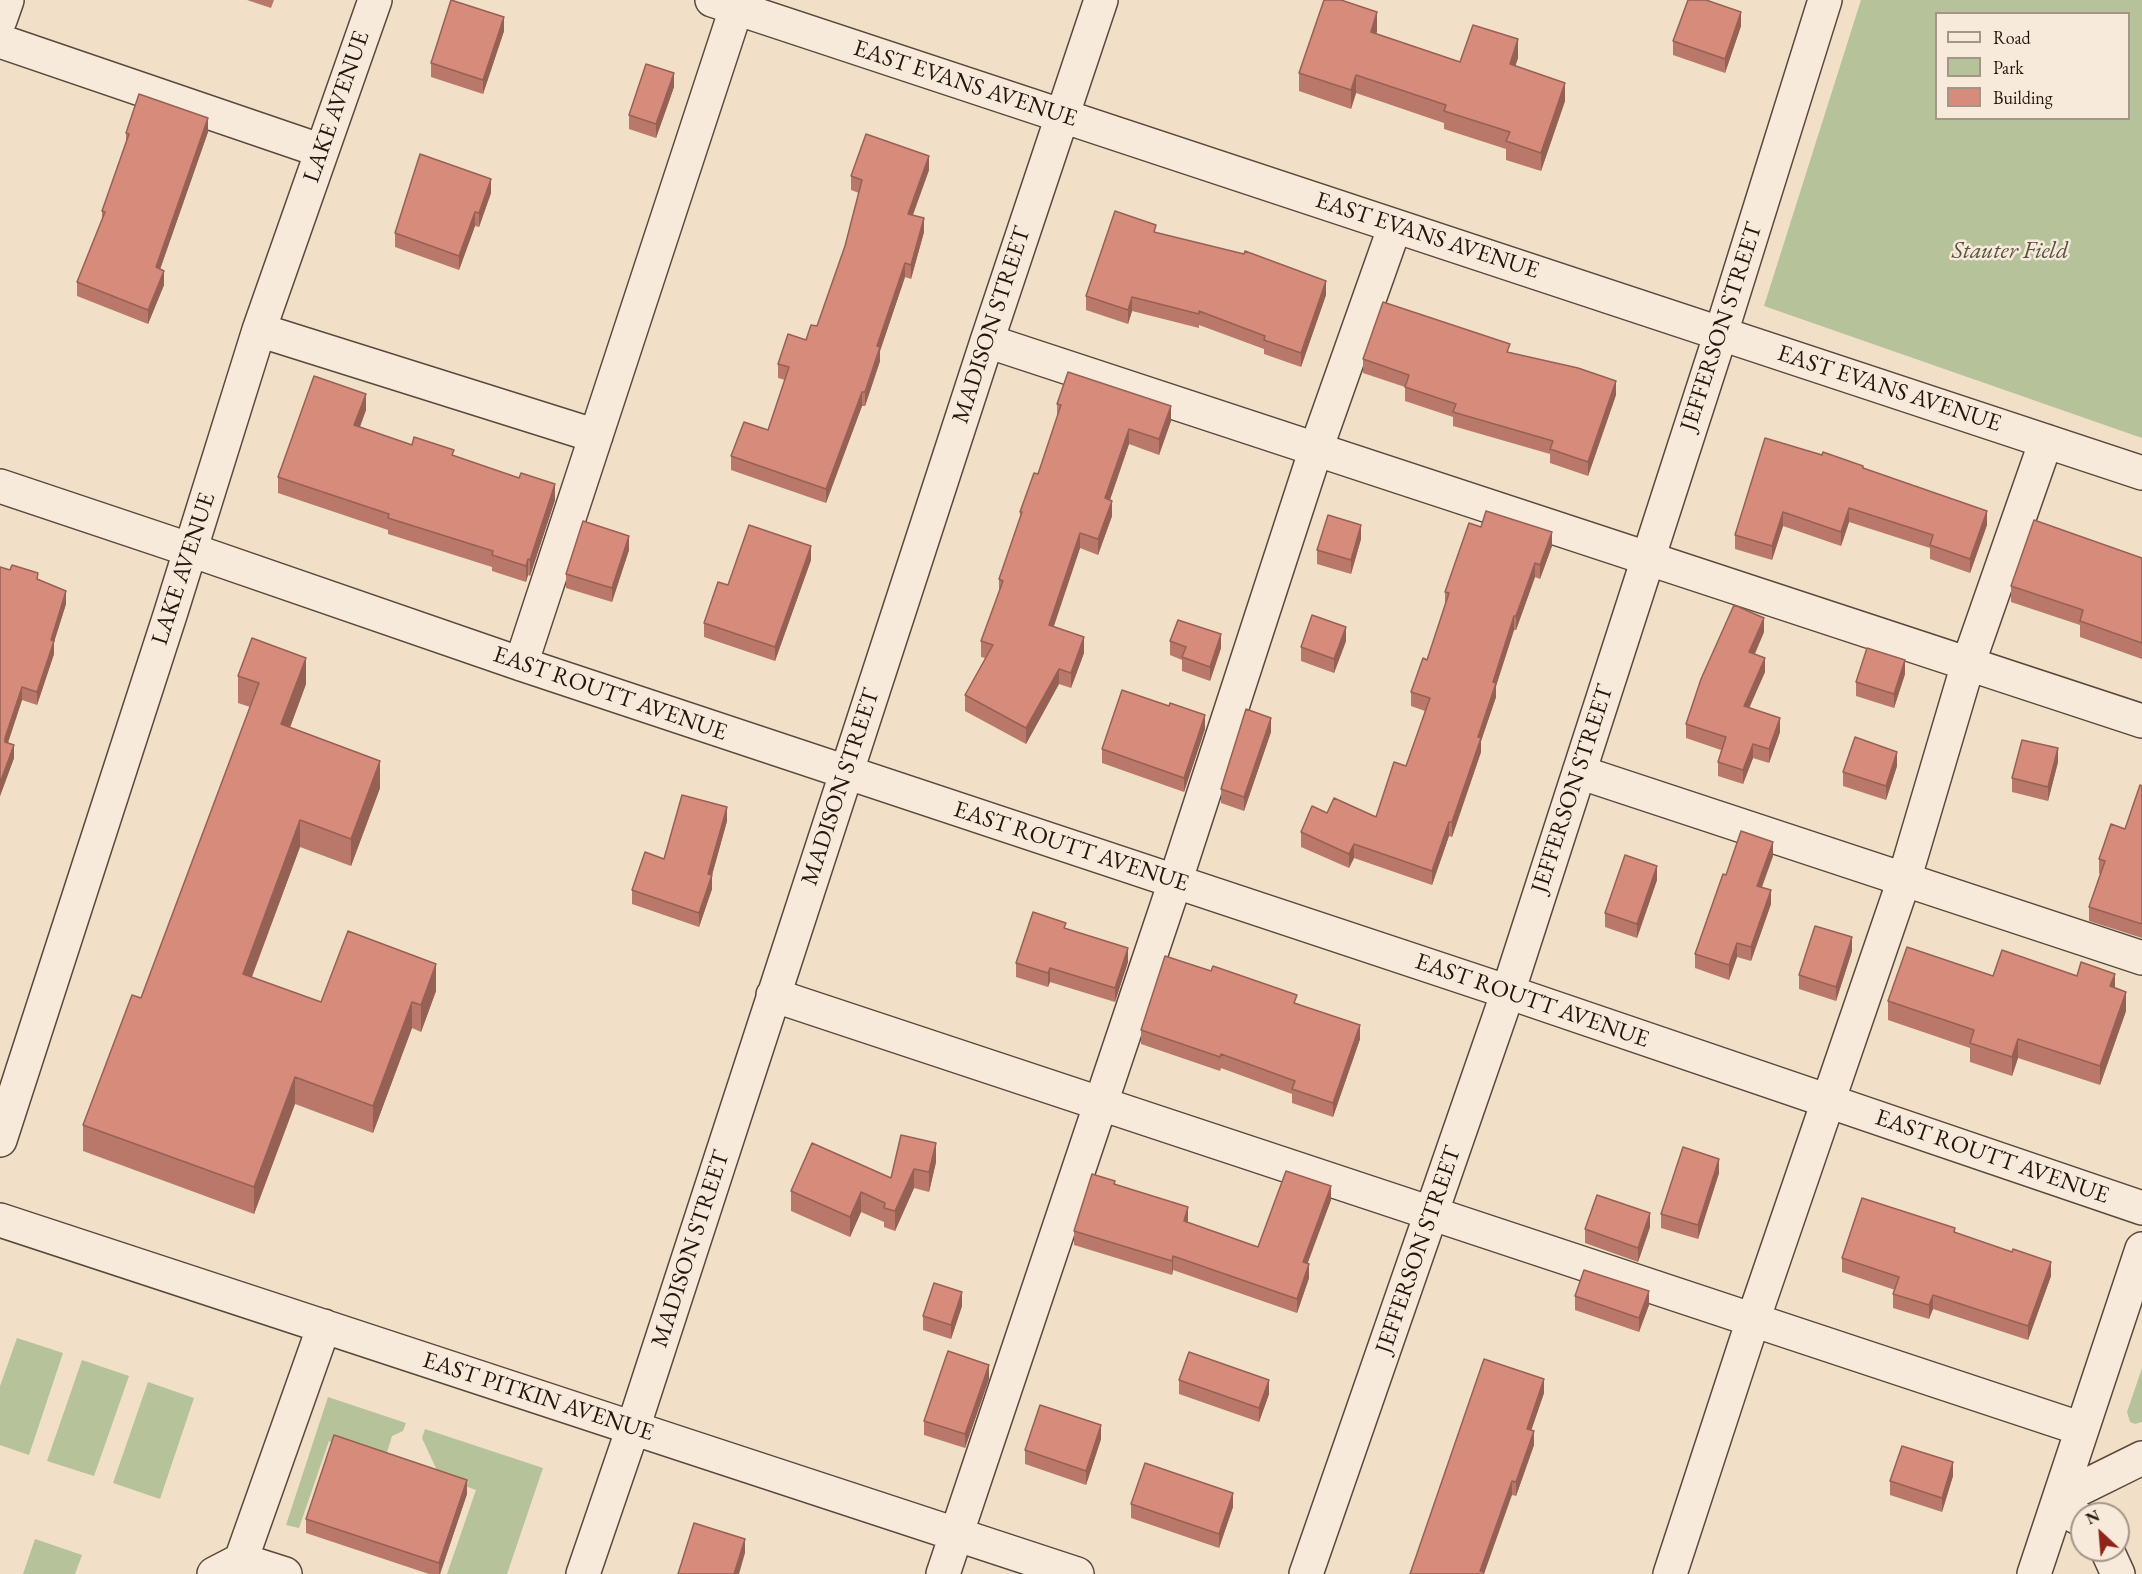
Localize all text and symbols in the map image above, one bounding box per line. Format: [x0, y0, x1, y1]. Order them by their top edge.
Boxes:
legend [1935, 12, 2130, 120]
text: Road [1993, 26, 2031, 49]
street label: LAKE AVENUE [298, 27, 376, 187]
street label: EAST EVANS AVENUE [850, 34, 1080, 134]
text: Park [1993, 56, 2024, 79]
text: Building [1993, 86, 2053, 109]
street label: EAST EVANS AVENUE [1312, 186, 1542, 286]
street label: JEFFERSON STREET [1675, 219, 1769, 435]
street label: MADISON STREET [947, 223, 1037, 427]
park label: Stauter Field [1952, 237, 2068, 265]
street label: EAST EVANS AVENUE [1774, 339, 2004, 439]
street label: LAKE AVENUE [146, 489, 222, 649]
street label: EAST ROUTT AVENUE [489, 640, 731, 748]
street label: JEFFERSON STREET [1526, 681, 1620, 897]
street label: MADISON STREET [796, 685, 886, 889]
street label: EAST ROUTT AVENUE [950, 795, 1192, 899]
street label: EAST ROUTT AVENUE [1411, 947, 1653, 1055]
street label: EAST ROUTT AVENUE [1871, 1103, 2113, 1211]
street label: JEFFERSON STREET [1370, 1142, 1468, 1358]
street label: MADISON STREET [646, 1147, 736, 1351]
street label: EAST PITKIN AVENUE [419, 1346, 657, 1448]
north arrow [2070, 1502, 2130, 1562]
text: N [2082, 1505, 2103, 1529]

